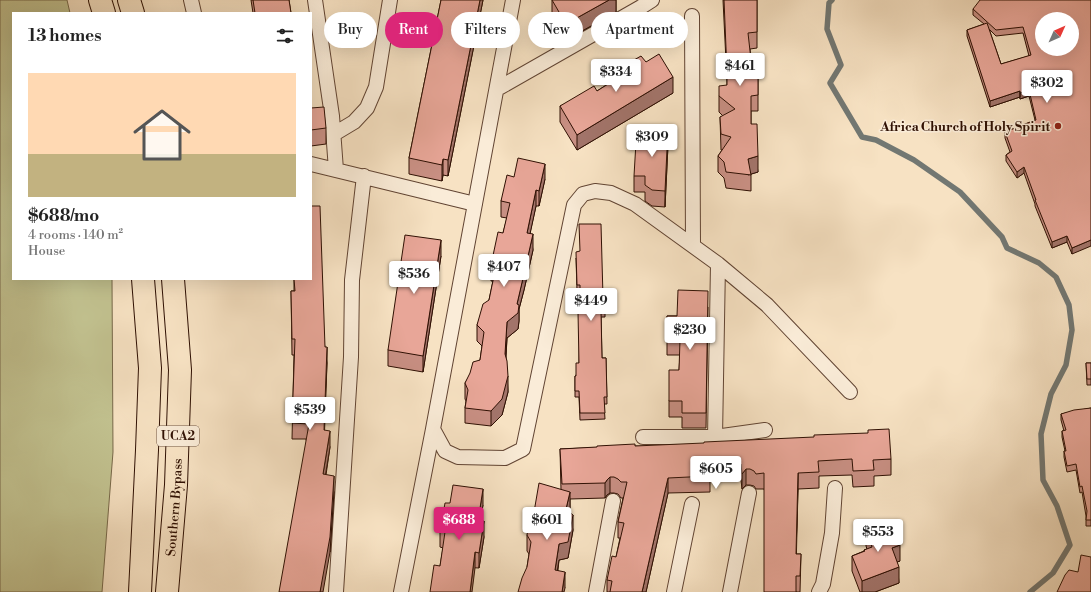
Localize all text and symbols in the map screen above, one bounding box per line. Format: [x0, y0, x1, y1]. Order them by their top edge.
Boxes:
chip: Buy [324, 12, 377, 48]
chip: Rent [385, 12, 443, 48]
chip: Filters [451, 12, 520, 48]
chip: New [528, 12, 583, 48]
chip: Apartment [591, 12, 688, 48]
north arrow [1035, 12, 1079, 56]
map controls [1035, 12, 1079, 56]
text: 13 homes [28, 25, 102, 47]
icon: filters [274, 25, 296, 47]
pin: $461 [716, 53, 764, 87]
text: $461 [725, 58, 755, 74]
pin: $334 [592, 59, 640, 93]
text: $334 [600, 64, 632, 80]
pin: $302 [1023, 70, 1071, 104]
text: $302 [1031, 75, 1063, 91]
icon: home [126, 99, 198, 171]
place label: Africa Church of Holy Spirit [879, 119, 1050, 135]
marker: Africa Church of Holy Spirit [1053, 121, 1063, 131]
pin: $309 [628, 124, 676, 158]
text: $309 [635, 129, 669, 145]
text: $688/mo [28, 205, 99, 227]
text: 4 rooms · 140 m² [28, 227, 123, 243]
text: House [28, 243, 65, 259]
pin: $407 [480, 254, 528, 288]
text: $407 [487, 259, 521, 275]
pin: $536 [390, 261, 438, 295]
text: $536 [398, 266, 430, 282]
pin: $449 [567, 288, 615, 322]
text: $449 [574, 293, 608, 309]
pin: $230 [666, 317, 714, 351]
text: $230 [673, 322, 707, 338]
pin: $539 [286, 397, 334, 431]
text: $539 [294, 402, 326, 418]
road number: UCA2 [157, 426, 199, 446]
pin: $605 [692, 456, 740, 490]
street label: Southern Bypass [163, 458, 186, 557]
text: $605 [699, 461, 733, 477]
pin: $688 [435, 507, 483, 541]
pin: $601 [523, 507, 571, 541]
text: $688 [443, 512, 475, 528]
text: $601 [531, 512, 563, 528]
pin: $553 [854, 519, 902, 553]
text: $553 [862, 524, 894, 540]

